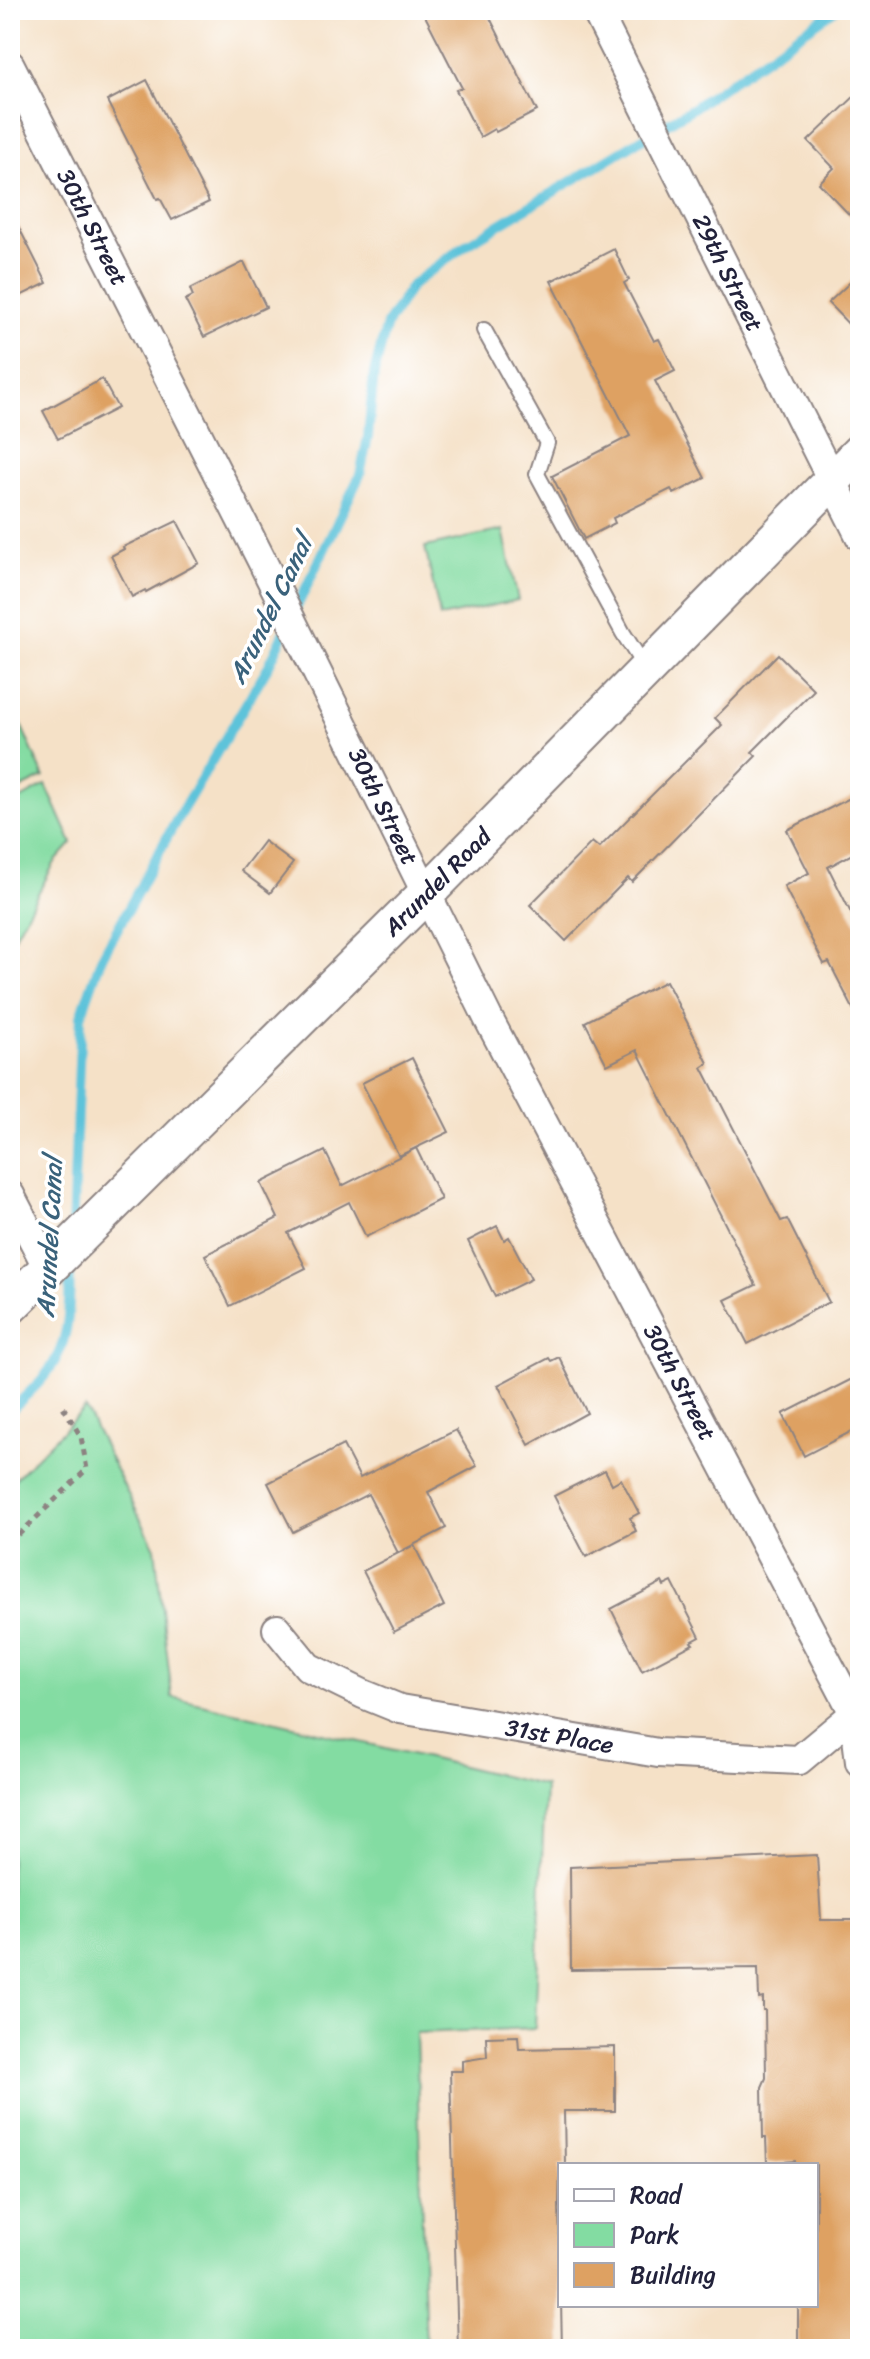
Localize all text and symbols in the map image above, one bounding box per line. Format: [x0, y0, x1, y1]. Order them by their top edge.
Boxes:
street label: 30th Street [45, 161, 140, 294]
street label: 29th Street [680, 206, 775, 339]
water label: Arundel Canal [214, 522, 328, 692]
street label: 30th Street [336, 740, 430, 873]
street label: Arundel Road [372, 816, 503, 948]
water label: Arundel Canal [22, 1150, 76, 1319]
street label: 30th Street [632, 1316, 728, 1449]
street label: 31st Place [502, 1706, 617, 1766]
legend [558, 2163, 818, 2307]
text: Road [630, 2174, 684, 2216]
text: Park [630, 2214, 679, 2256]
text: Building [630, 2254, 716, 2296]

